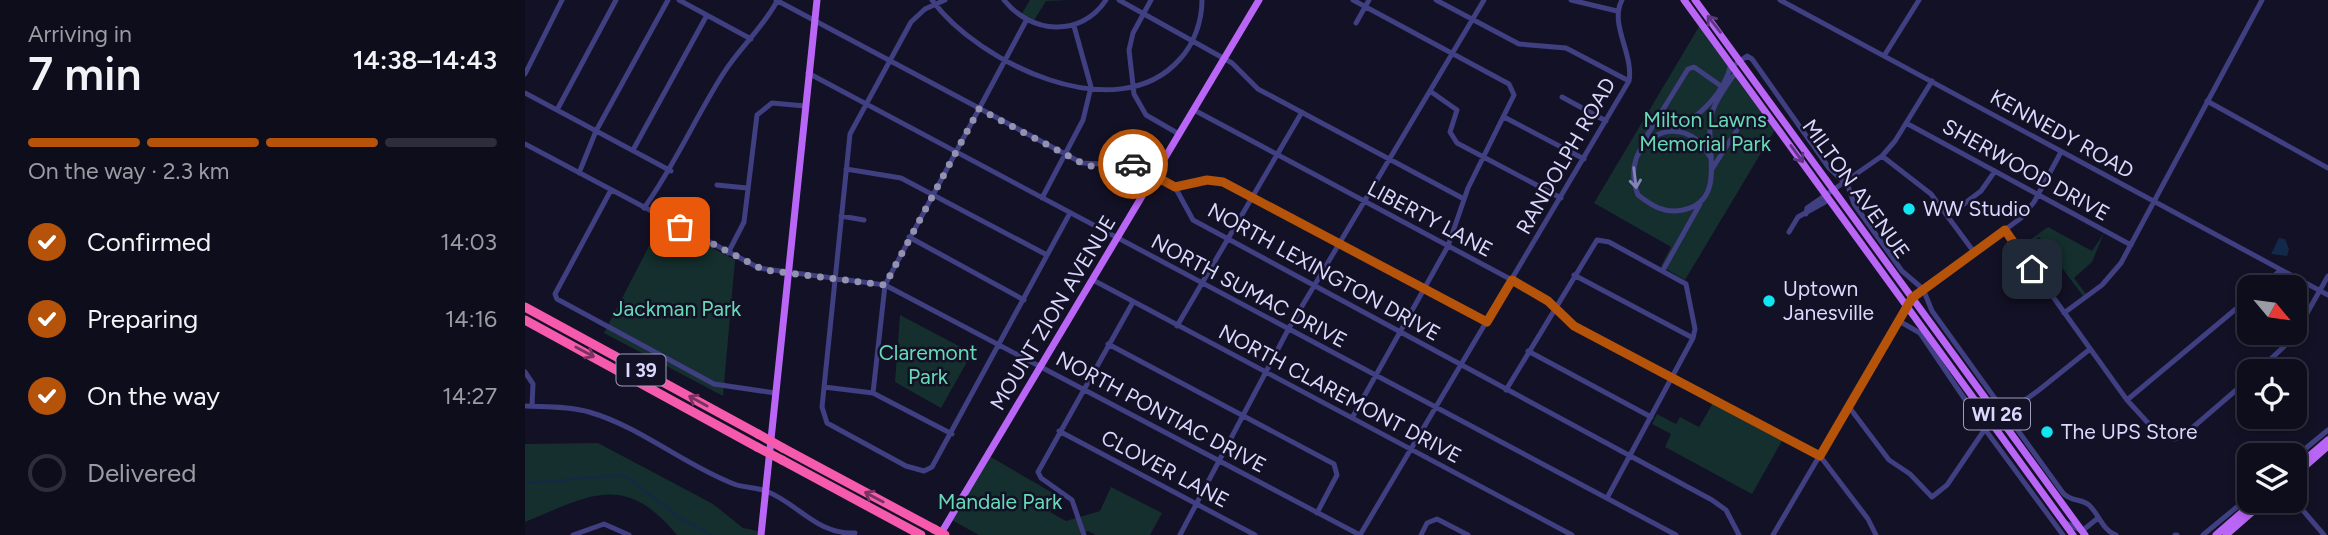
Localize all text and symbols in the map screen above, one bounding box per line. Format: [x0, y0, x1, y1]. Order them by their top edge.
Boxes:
one-way arrow [1707, 15, 1722, 34]
text: Arriving in [28, 20, 132, 48]
text: 14:38–14:43 [353, 44, 497, 76]
text: 7 min [28, 46, 141, 102]
street label: RANDOLPH ROAD [1511, 73, 1621, 238]
street label: KENNEDY ROAD [1986, 84, 2138, 183]
park label: Milton Lawns Memorial Park [1639, 107, 1772, 156]
street label: SHERWOOD DRIVE [1938, 113, 2114, 226]
street label: MILTON AVENUE [1798, 114, 1915, 263]
courier [1098, 129, 1168, 199]
one-way arrow [1789, 144, 1804, 163]
icon: car [1114, 145, 1152, 183]
text: On the way · 2.3 km [28, 157, 229, 185]
one-way arrow [1628, 166, 1641, 189]
street label: LIBERTY LANE [1363, 175, 1497, 262]
place label: WW Studio [1923, 196, 2030, 221]
pin [650, 197, 710, 257]
street label: NORTH LEXINGTON DRIVE [1204, 197, 1445, 346]
marker: WW Studio [1901, 201, 1917, 217]
icon: bag [661, 208, 699, 246]
street label: MOUNT ZION AVENUE [985, 211, 1121, 415]
icon: check [28, 223, 66, 261]
text: Confirmed [87, 226, 211, 258]
text: 14:03 [440, 228, 497, 256]
street label: NORTH SUMAC DRIVE [1147, 228, 1351, 353]
pin [2002, 239, 2062, 299]
icon: home [2013, 250, 2051, 288]
north arrow [2237, 275, 2307, 345]
map controls [2237, 275, 2307, 513]
place label: Uptown Janesville [1783, 276, 1874, 325]
marker: Uptown Janesville [1761, 293, 1777, 309]
park label: Jackman Park [613, 296, 742, 321]
icon: check [28, 300, 66, 338]
text: Preparing [87, 303, 198, 335]
text: 14:16 [445, 305, 497, 333]
street label: NORTH CLAREMONT DRIVE [1215, 319, 1466, 468]
park label: Claremont Park [879, 340, 977, 389]
street label: NORTH PONTIAC DRIVE [1052, 345, 1271, 478]
one-way arrow [574, 346, 595, 359]
road number: I 39 [617, 354, 665, 386]
button: locate [2237, 359, 2307, 429]
icon: check [28, 377, 66, 415]
text: On the way [87, 380, 220, 412]
text: 14:27 [442, 382, 497, 410]
one-way arrow [688, 394, 709, 407]
road number: WI 26 [1964, 398, 2030, 430]
place label: The UPS Store [2061, 419, 2198, 444]
street label: CLOVER LANE [1097, 424, 1233, 513]
marker: The UPS Store [2039, 424, 2055, 440]
button: layers [2237, 443, 2307, 513]
text: Delivered [87, 457, 196, 489]
one-way arrow [864, 489, 885, 503]
park label: Mandale Park [938, 489, 1063, 514]

